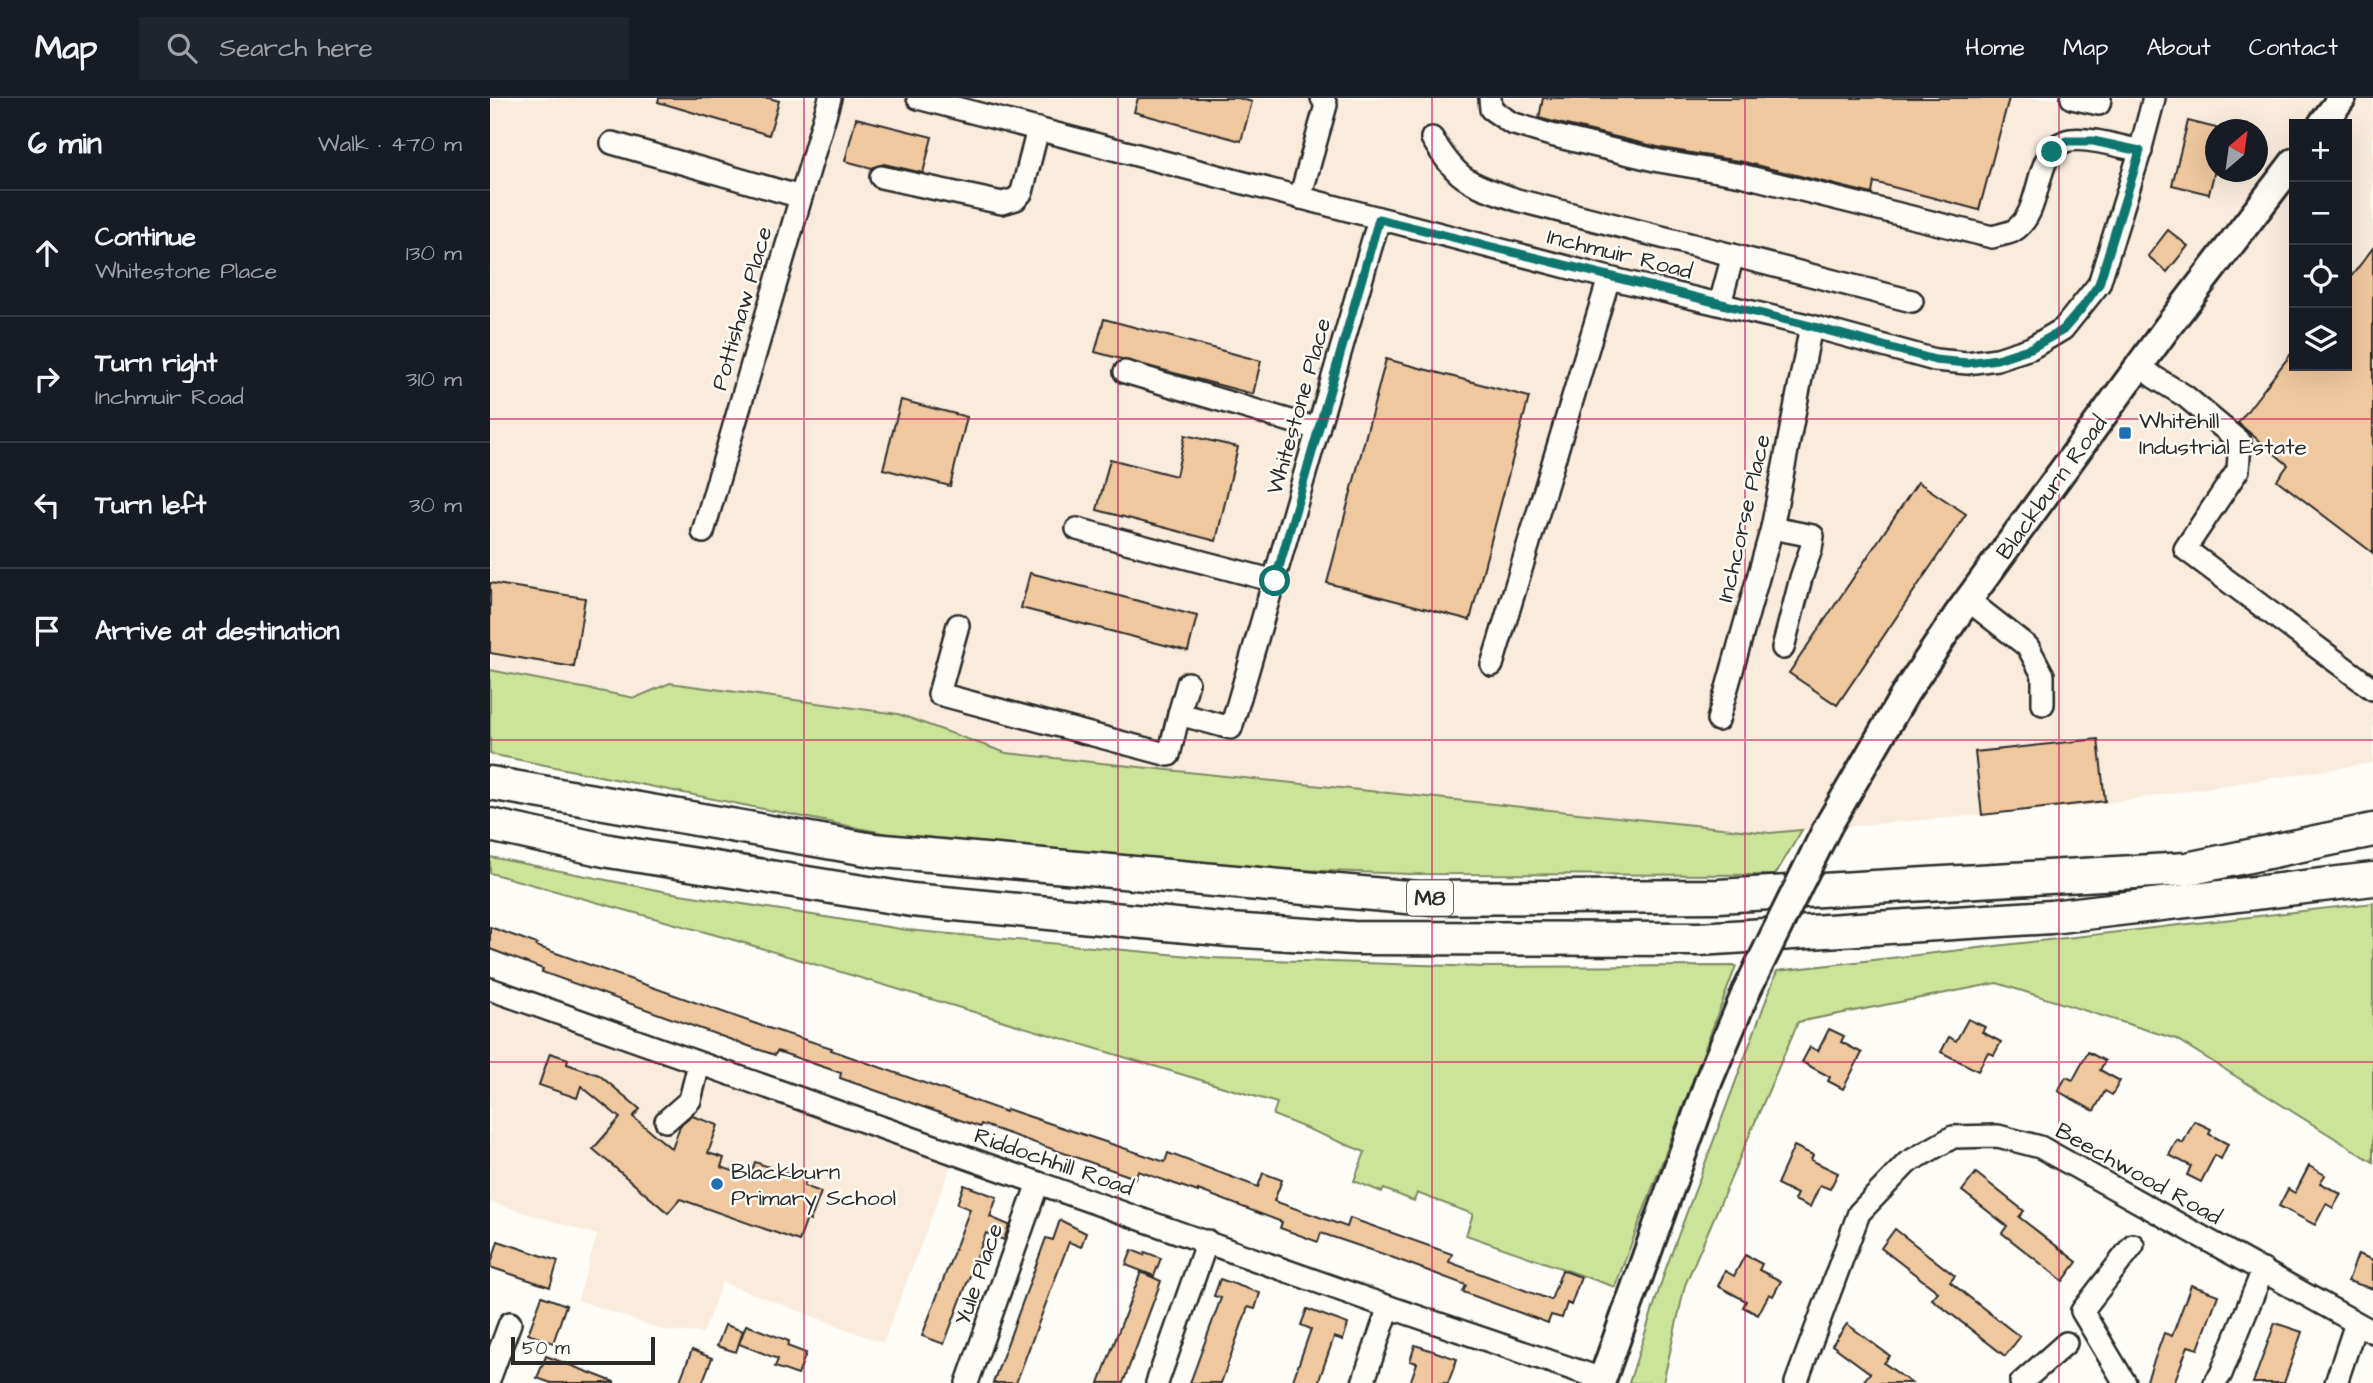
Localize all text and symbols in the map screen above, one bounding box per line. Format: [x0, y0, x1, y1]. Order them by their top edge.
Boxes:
search box [139, 17, 629, 80]
text: Map [35, 25, 97, 71]
icon: search [163, 29, 201, 67]
text: Search here [219, 30, 373, 66]
text: Home [1965, 31, 2025, 65]
text: Map [2063, 31, 2108, 65]
text: About [2146, 31, 2211, 65]
text: Contact [2249, 31, 2338, 65]
north arrow [2205, 119, 2268, 182]
map controls [2289, 119, 2352, 371]
button: + [2289, 119, 2352, 182]
text: 6 min [28, 123, 102, 165]
text: Walk · 470 m [318, 128, 462, 160]
route end [2036, 136, 2067, 167]
button: − [2289, 182, 2352, 245]
text: Continue [95, 219, 196, 255]
street label: Inchmuir Road [1544, 220, 1696, 288]
street label: Pottishaw Place [703, 223, 781, 394]
icon: ahead [28, 234, 66, 272]
text: 130 m [406, 237, 462, 269]
button: locate [2289, 245, 2352, 308]
text: Whitestone Place [95, 255, 277, 287]
button: layers [2289, 308, 2352, 371]
street label: Whitestone Place [1258, 314, 1339, 498]
text: Turn right [95, 345, 217, 381]
icon: right [28, 360, 66, 398]
text: 310 m [406, 363, 462, 395]
text: Inchmuir Road [95, 381, 244, 413]
place label: Whitehill Industrial Estate [2139, 405, 2307, 463]
street label: Blackburn Road [1989, 409, 2115, 566]
marker: Whitehill Industrial Estate [2117, 425, 2133, 441]
street label: Inchcorse Place [1709, 431, 1779, 605]
icon: left [28, 486, 66, 524]
text: Turn left [95, 487, 206, 523]
text: 30 m [409, 489, 462, 521]
route start [1259, 565, 1290, 596]
icon: arrive [28, 612, 66, 650]
text: Arrive at destination [95, 613, 340, 649]
road number: M8 [1407, 880, 1453, 916]
street label: Beechwood Road [2050, 1115, 2228, 1233]
street label: Riddochhill Road [970, 1120, 1138, 1204]
place label: Blackburn Primary School [731, 1156, 896, 1215]
marker: Blackburn Primary School [709, 1176, 725, 1192]
street label: Yule Place [947, 1219, 1011, 1330]
scale bar [511, 1334, 654, 1366]
text: 50 m [522, 1335, 570, 1362]

